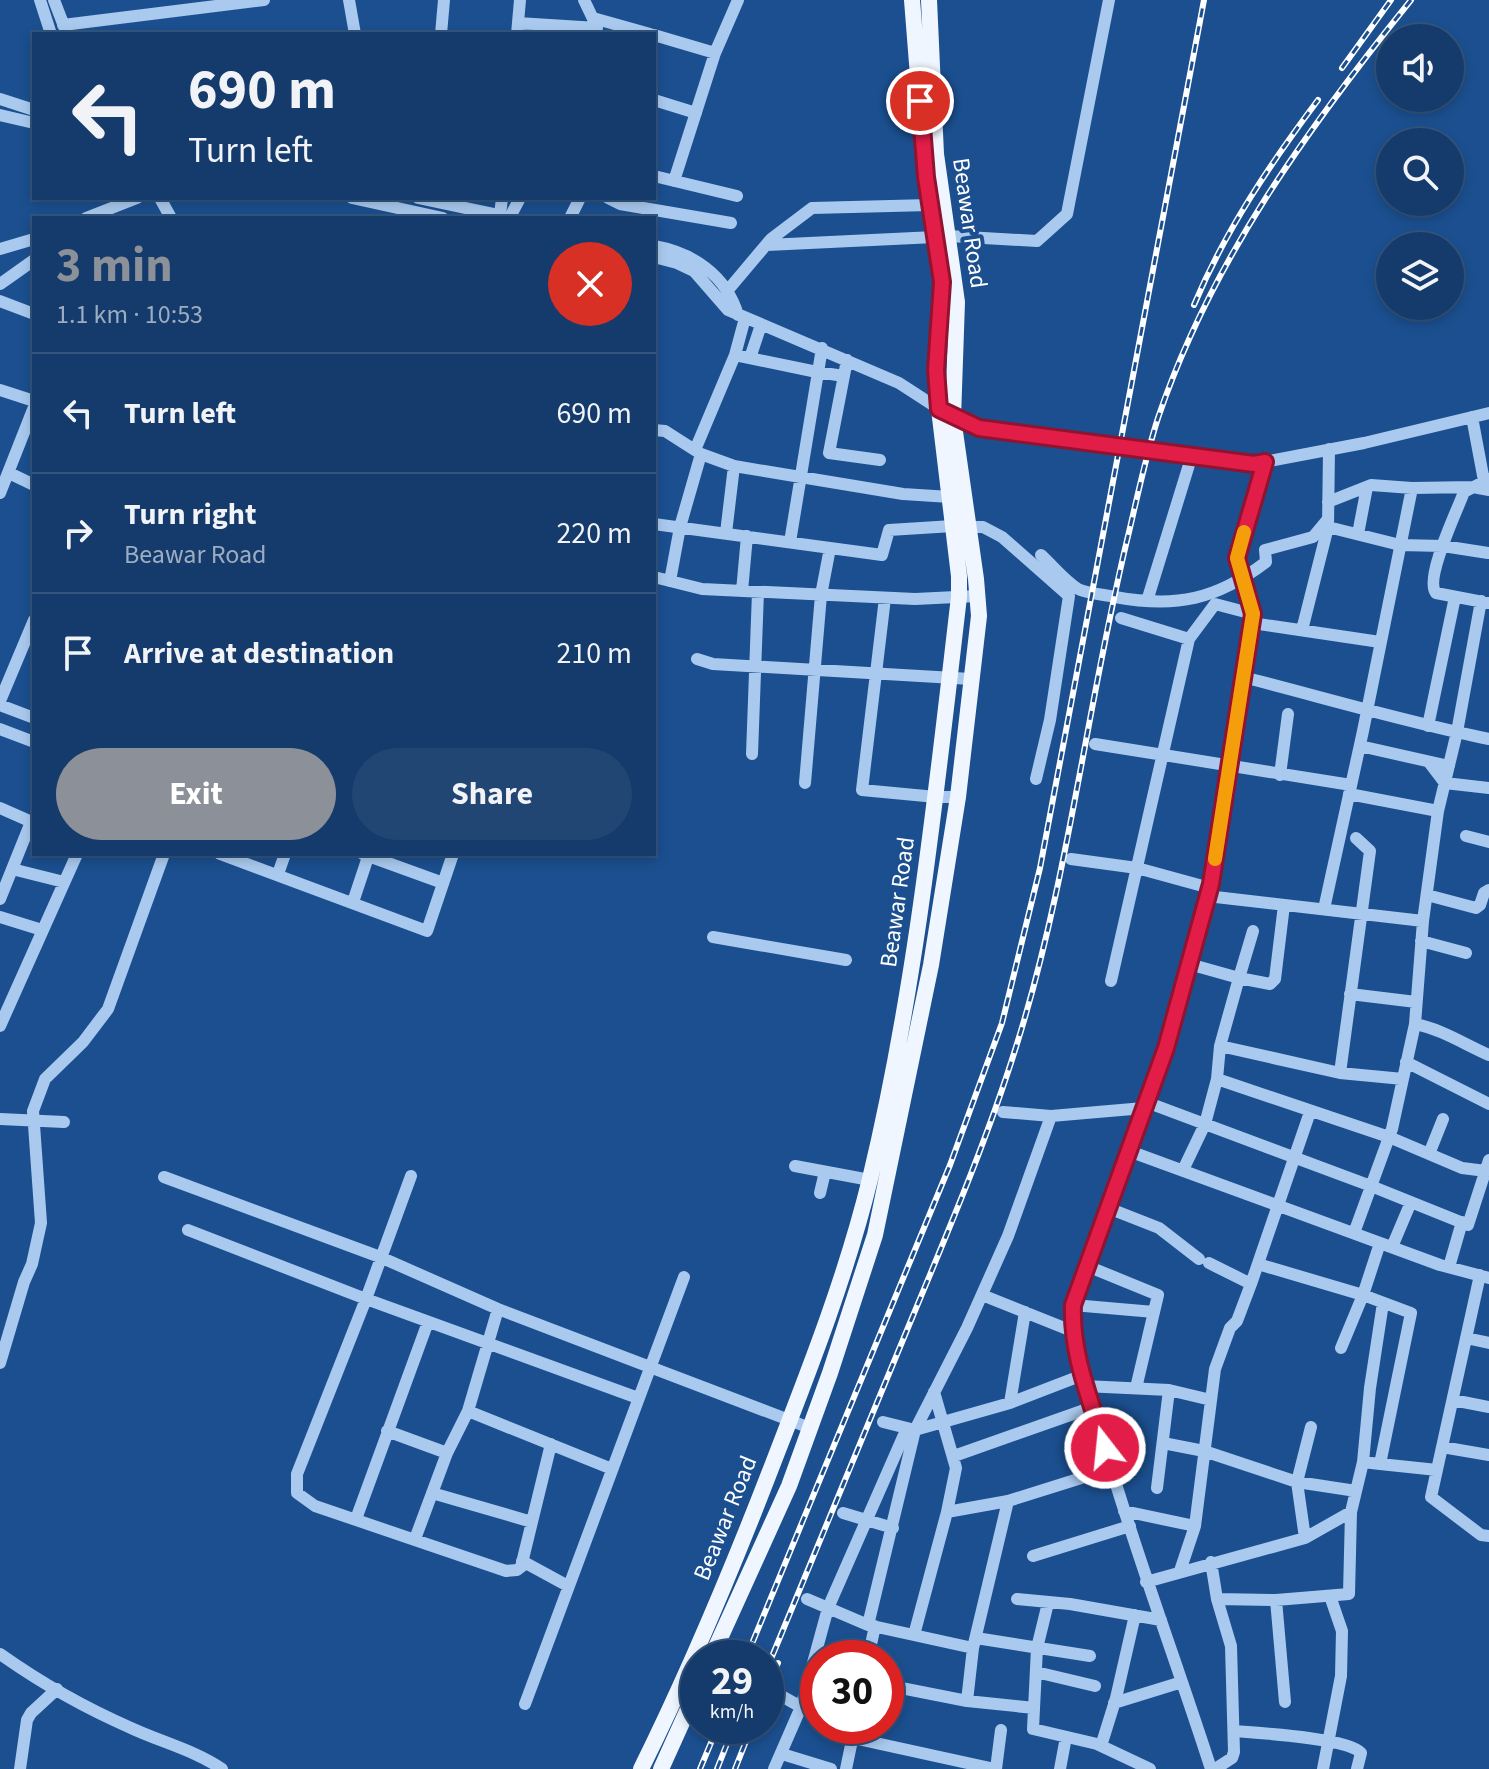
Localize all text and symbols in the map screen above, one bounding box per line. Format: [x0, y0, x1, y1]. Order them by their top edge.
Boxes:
map controls [1376, 24, 1464, 320]
button: sound [1376, 24, 1464, 112]
text: 690 m [188, 51, 336, 130]
icon: left [56, 64, 160, 168]
pin [886, 67, 954, 135]
icon: arrive [898, 79, 942, 123]
text: Turn left [188, 125, 313, 176]
button: search [1376, 128, 1464, 216]
street label: Beawar Road [943, 156, 996, 291]
text: 3 min [56, 232, 173, 300]
button: layers [1376, 232, 1464, 320]
button: close [548, 242, 632, 326]
text: 1.1 km · 10:53 [56, 296, 203, 333]
icon: left [56, 391, 100, 435]
text: Turn left [124, 392, 236, 435]
text: 690 m [556, 392, 632, 435]
text: Turn right [124, 493, 256, 536]
icon: right [56, 511, 100, 555]
text: 220 m [556, 512, 632, 555]
text: Beawar Road [124, 536, 267, 573]
icon: arrive [56, 631, 100, 675]
text: Arrive at destination [124, 632, 394, 675]
text: 210 m [556, 632, 632, 675]
button: Exit [56, 748, 336, 840]
button: Share [352, 748, 632, 840]
street label: Beawar Road [871, 835, 924, 970]
position arrow [1063, 1406, 1147, 1490]
street label: Beawar Road [685, 1451, 766, 1586]
speed limit sign: 30 [800, 1640, 904, 1744]
text: 29 [711, 1653, 753, 1710]
text: km/h [710, 1698, 754, 1726]

